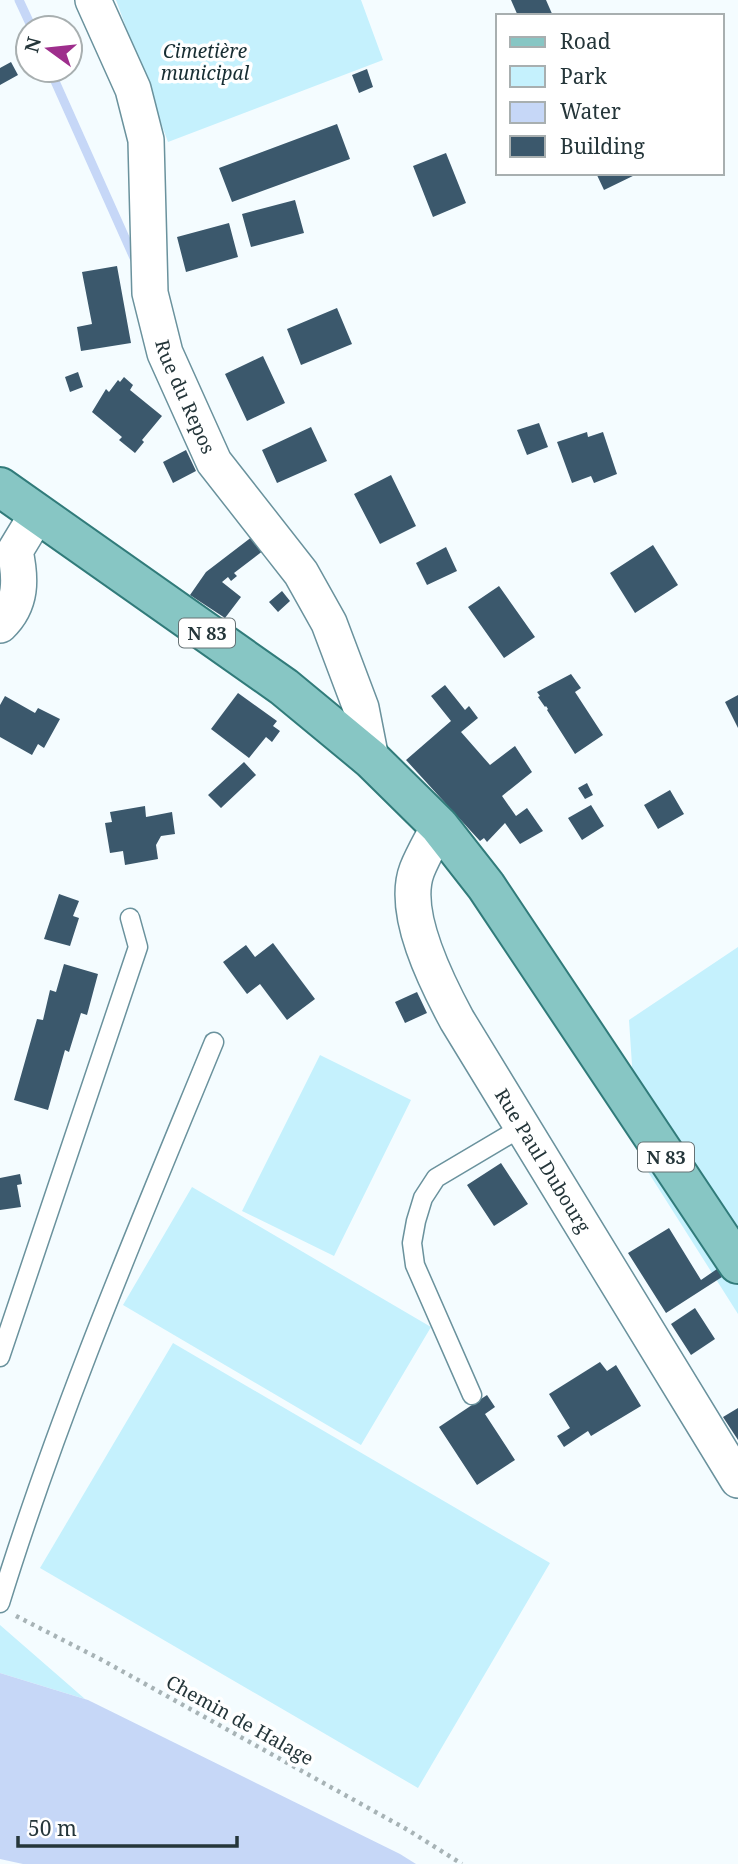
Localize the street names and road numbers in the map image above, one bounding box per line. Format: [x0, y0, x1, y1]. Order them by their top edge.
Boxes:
street label: Rue du Repos [149, 337, 222, 458]
road number: N 83 [179, 618, 235, 648]
street label: Rue Paul Dubourg [489, 1084, 597, 1238]
road number: N 83 [638, 1142, 694, 1172]
street label: Chemin de Halage [162, 1669, 318, 1771]

